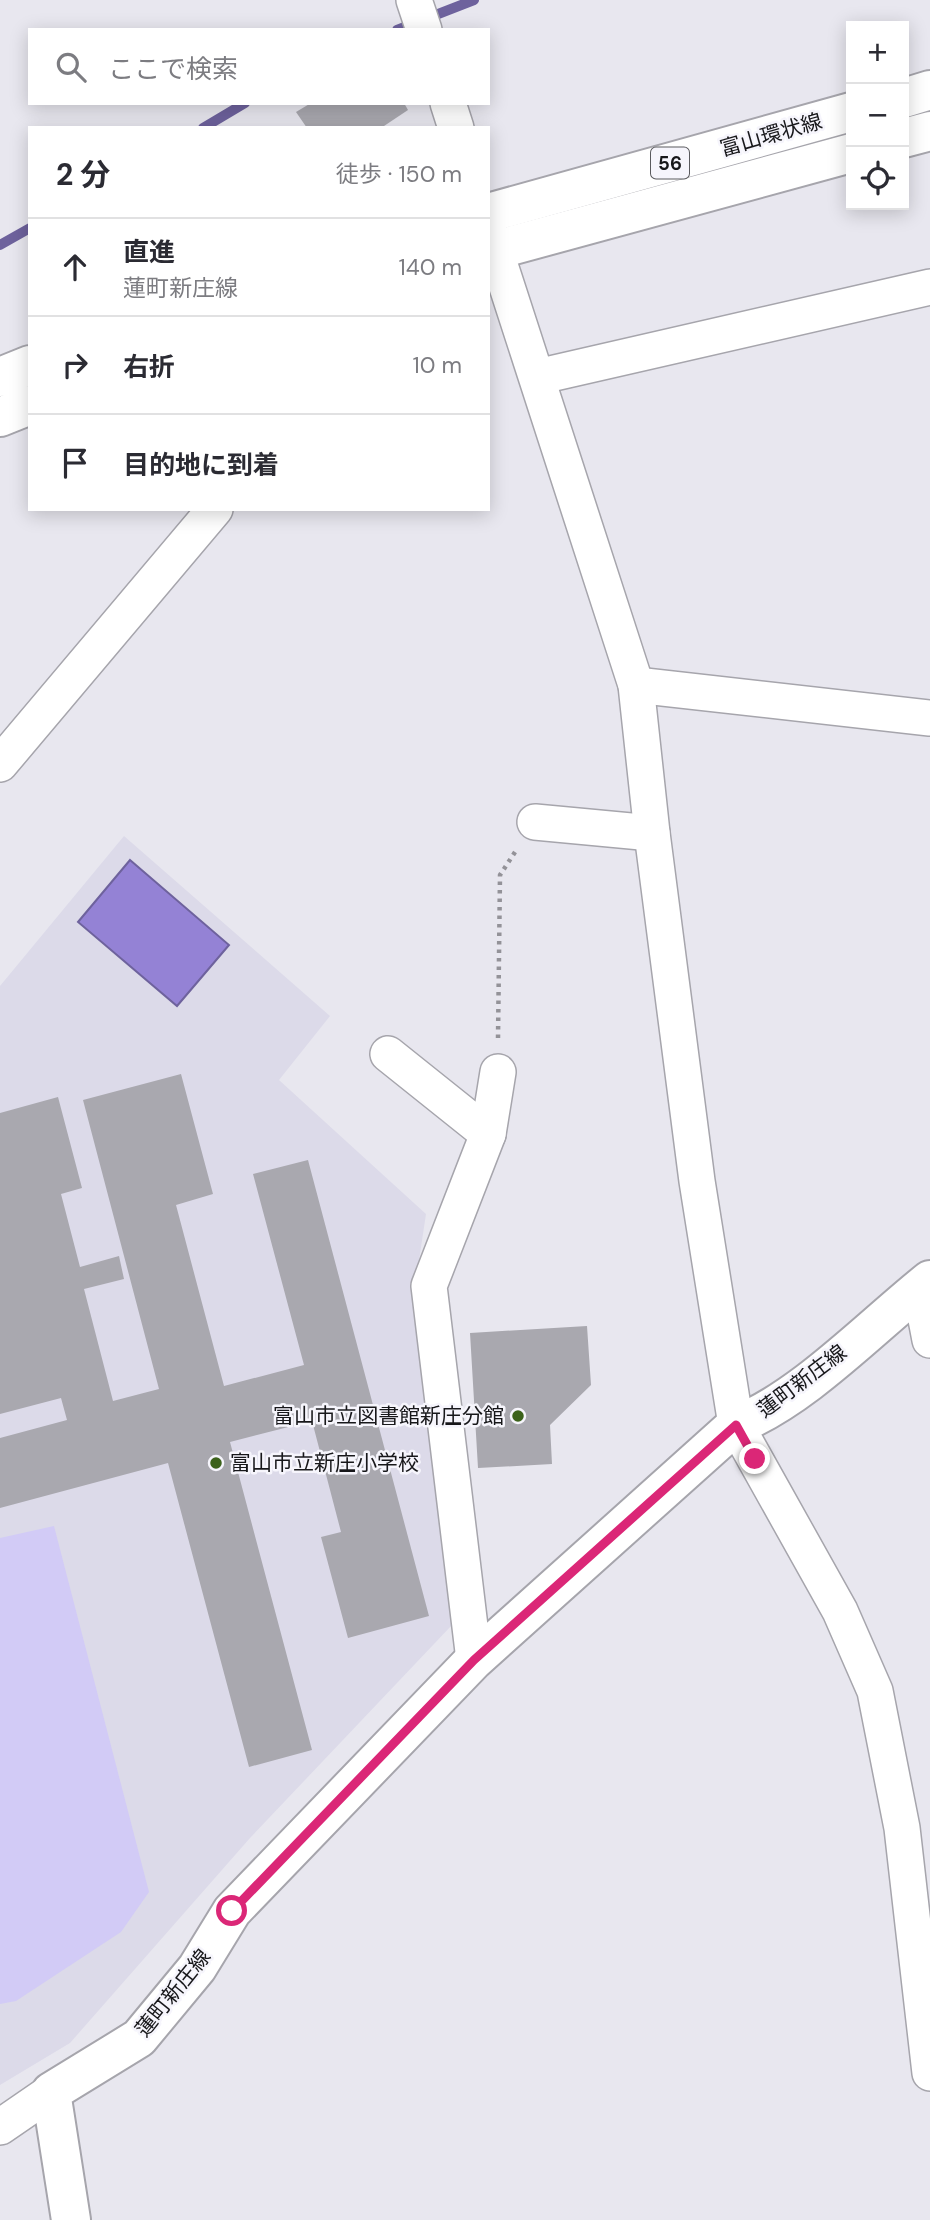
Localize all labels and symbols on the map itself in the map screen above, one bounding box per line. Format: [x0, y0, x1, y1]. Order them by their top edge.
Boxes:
street label: 富山環状線 [717, 107, 825, 163]
road number: 56 [651, 148, 689, 178]
street label: 蓮町新庄線 [752, 1338, 852, 1424]
place label: 富山市立図書館新庄分館 [273, 1402, 504, 1430]
marker: 富山市立図書館新庄分館 [510, 1408, 526, 1424]
route end [739, 1443, 770, 1474]
place label: 富山市立新庄小学校 [230, 1449, 419, 1477]
marker: 富山市立新庄小学校 [208, 1455, 224, 1471]
route start [216, 1895, 247, 1926]
street label: 蓮町新庄線 [129, 1943, 217, 2043]

